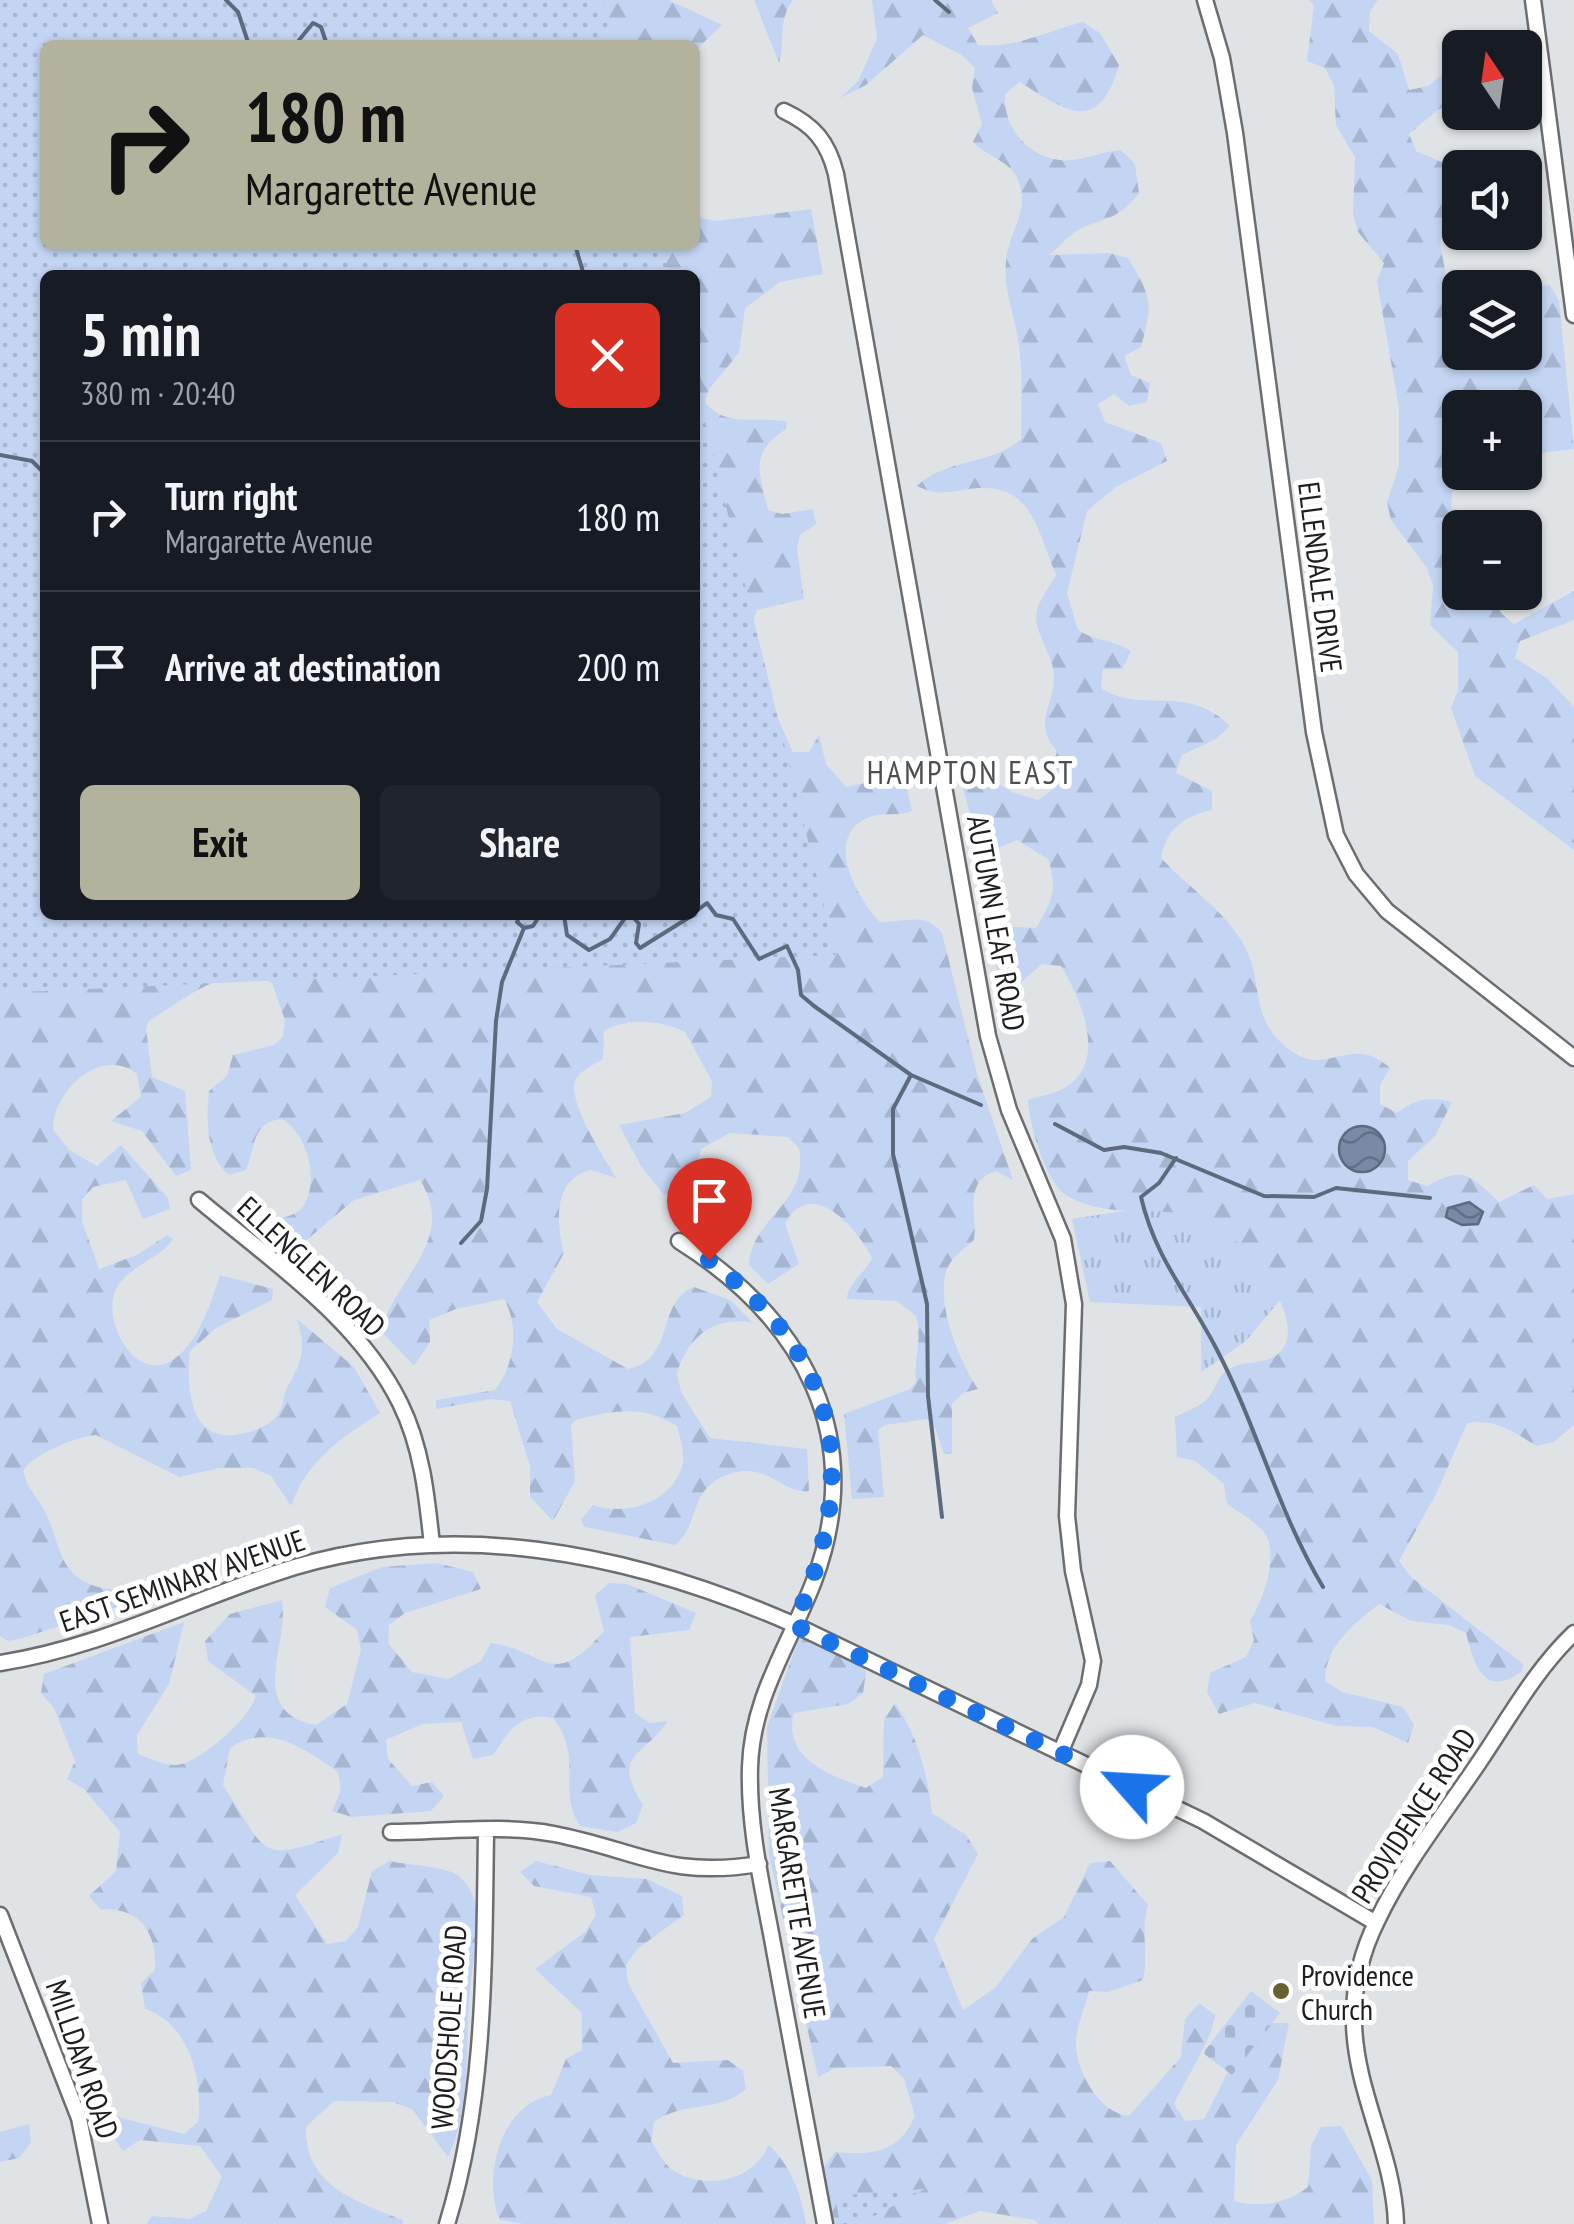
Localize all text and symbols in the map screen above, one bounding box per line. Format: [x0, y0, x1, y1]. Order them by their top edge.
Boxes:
north arrow [1442, 30, 1542, 130]
map controls [1442, 30, 1542, 610]
text: 180 m [245, 71, 406, 161]
icon: right [80, 80, 210, 210]
button: sound [1442, 150, 1542, 250]
text: Margarette Avenue [245, 159, 537, 217]
button: layers [1442, 270, 1542, 370]
text: 5 min [80, 295, 201, 373]
button: close [555, 303, 660, 408]
text: 380 m · 20:40 [80, 372, 235, 414]
button: + [1442, 390, 1542, 490]
text: Turn right [165, 471, 297, 520]
street label: ELLENDALE DRIVE [1290, 480, 1352, 674]
icon: right [80, 489, 135, 544]
text: 180 m [576, 492, 660, 541]
button: − [1442, 510, 1542, 610]
text: Margarette Avenue [165, 520, 373, 562]
icon: arrive [80, 639, 135, 694]
text: Arrive at destination [165, 642, 441, 691]
text: 200 m [576, 642, 660, 691]
district label: HAMPTON EAST [867, 751, 1075, 793]
button: Exit [80, 785, 360, 900]
button: Share [380, 785, 660, 900]
street label: AUTUMN LEAF ROAD [959, 812, 1035, 1034]
pin [667, 1158, 752, 1261]
icon: arrive [682, 1173, 737, 1228]
street label: ELLENGLEN ROAD [230, 1187, 394, 1345]
street label: EAST SEMINARY AVENUE [54, 1520, 310, 1640]
street label: PROVIDENCE ROAD [1342, 1720, 1484, 1910]
position arrow [1080, 1735, 1184, 1839]
street label: MARGARETTE AVENUE [760, 1785, 836, 2021]
street label: WOODSHOLE ROAD [421, 1924, 475, 2130]
place label: Providence Church [1301, 1955, 1414, 2028]
street label: MILLDAM ROAD [38, 1975, 128, 2143]
marker: Providence Church [1270, 1980, 1292, 2002]

